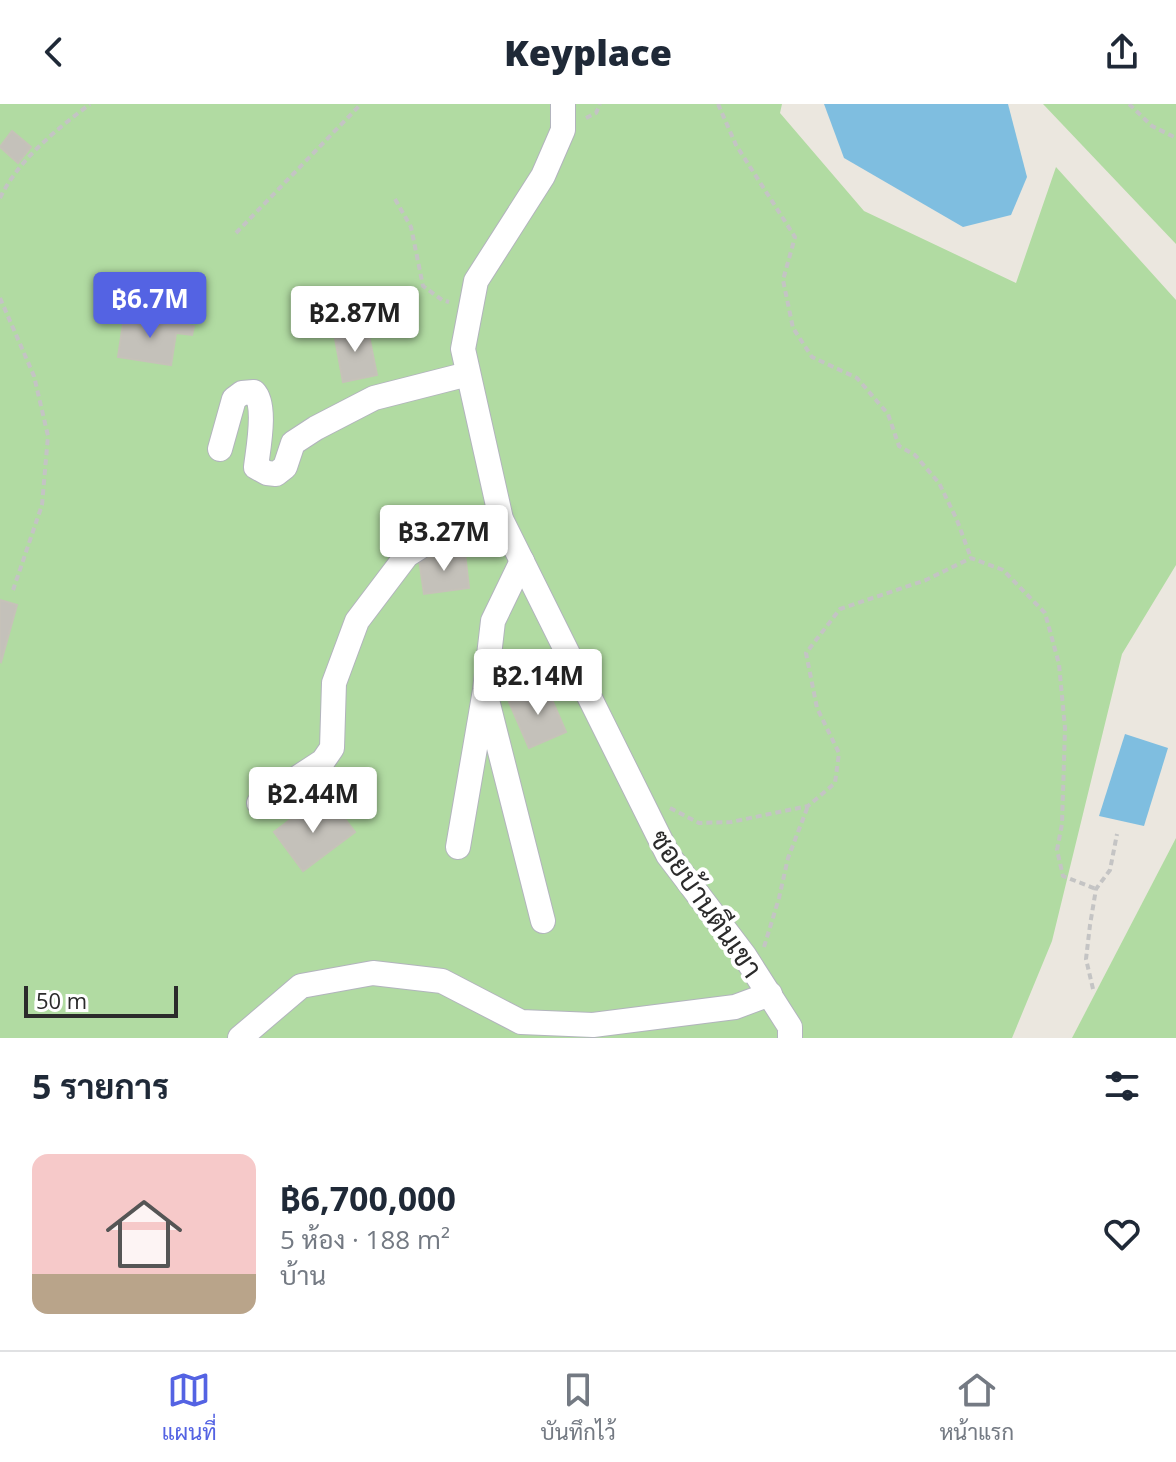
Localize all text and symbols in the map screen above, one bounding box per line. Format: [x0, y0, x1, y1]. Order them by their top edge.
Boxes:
text: Keyplace [504, 28, 672, 77]
icon: back [32, 30, 76, 74]
icon: share [1100, 30, 1144, 74]
pin: ฿6.7M [94, 272, 206, 340]
text: ฿6.7M [111, 280, 189, 316]
pin: ฿2.87M [290, 286, 420, 354]
text: ฿2.87M [309, 294, 401, 330]
pin: ฿3.27M [379, 505, 509, 573]
text: ฿3.27M [398, 513, 490, 549]
pin: ฿2.14M [473, 649, 603, 717]
text: ฿2.14M [492, 657, 584, 693]
pin: ฿2.44M [248, 767, 378, 835]
text: ฿2.44M [267, 775, 359, 811]
street label: ซอยบ้านตีนเขา [642, 821, 772, 985]
scale bar [24, 982, 178, 1018]
text: 50 m [36, 985, 87, 1015]
text: 5 รายการ [32, 1063, 169, 1109]
icon: filters [1100, 1064, 1144, 1108]
text: ฿6,700,000 [280, 1175, 456, 1221]
icon: home [96, 1186, 192, 1282]
icon: heart [1100, 1212, 1144, 1256]
text: 5 ห้อง · 188 m² [280, 1221, 450, 1257]
text: บ้าน [280, 1257, 326, 1293]
tab: แผนที่ [162, 1368, 217, 1446]
tab: บันทึกไว้ [540, 1368, 616, 1446]
tab: หน้าแรก [939, 1368, 1014, 1446]

